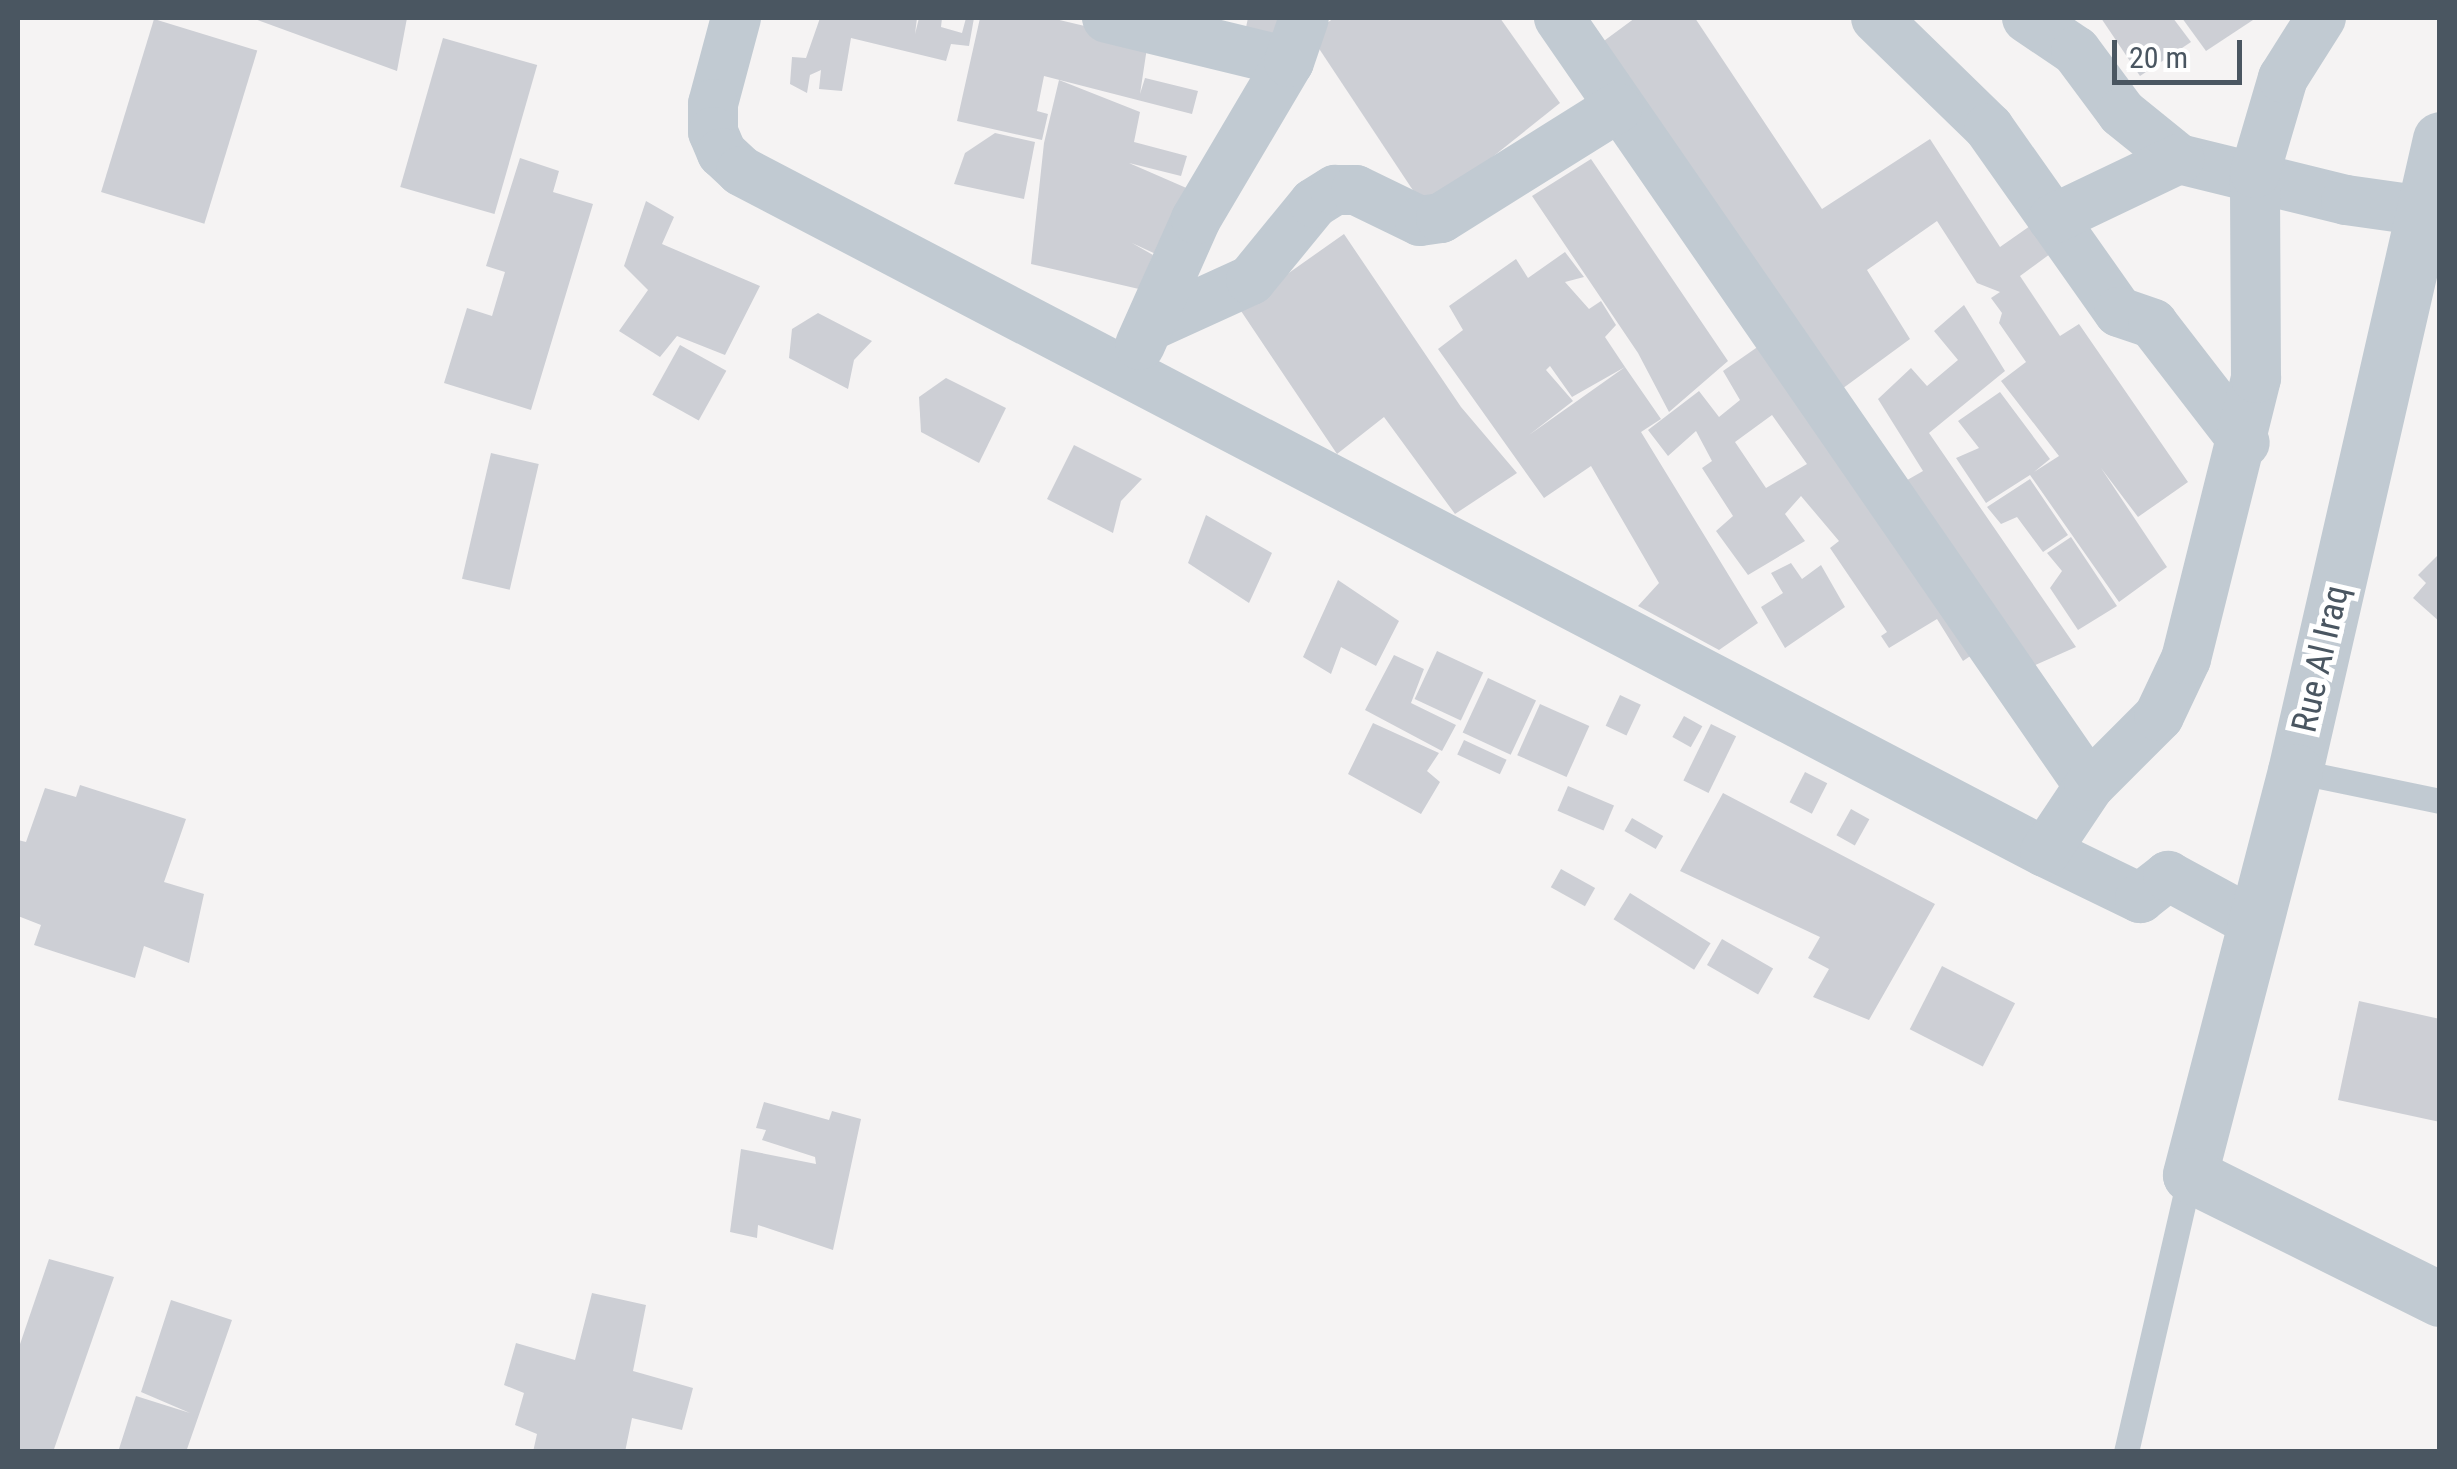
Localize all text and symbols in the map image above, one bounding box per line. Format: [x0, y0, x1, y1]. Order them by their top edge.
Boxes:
scale bar [2117, 20, 2247, 82]
text: 20 m [2129, 40, 2188, 75]
street label: Rue Al Iraq [2284, 582, 2358, 736]

